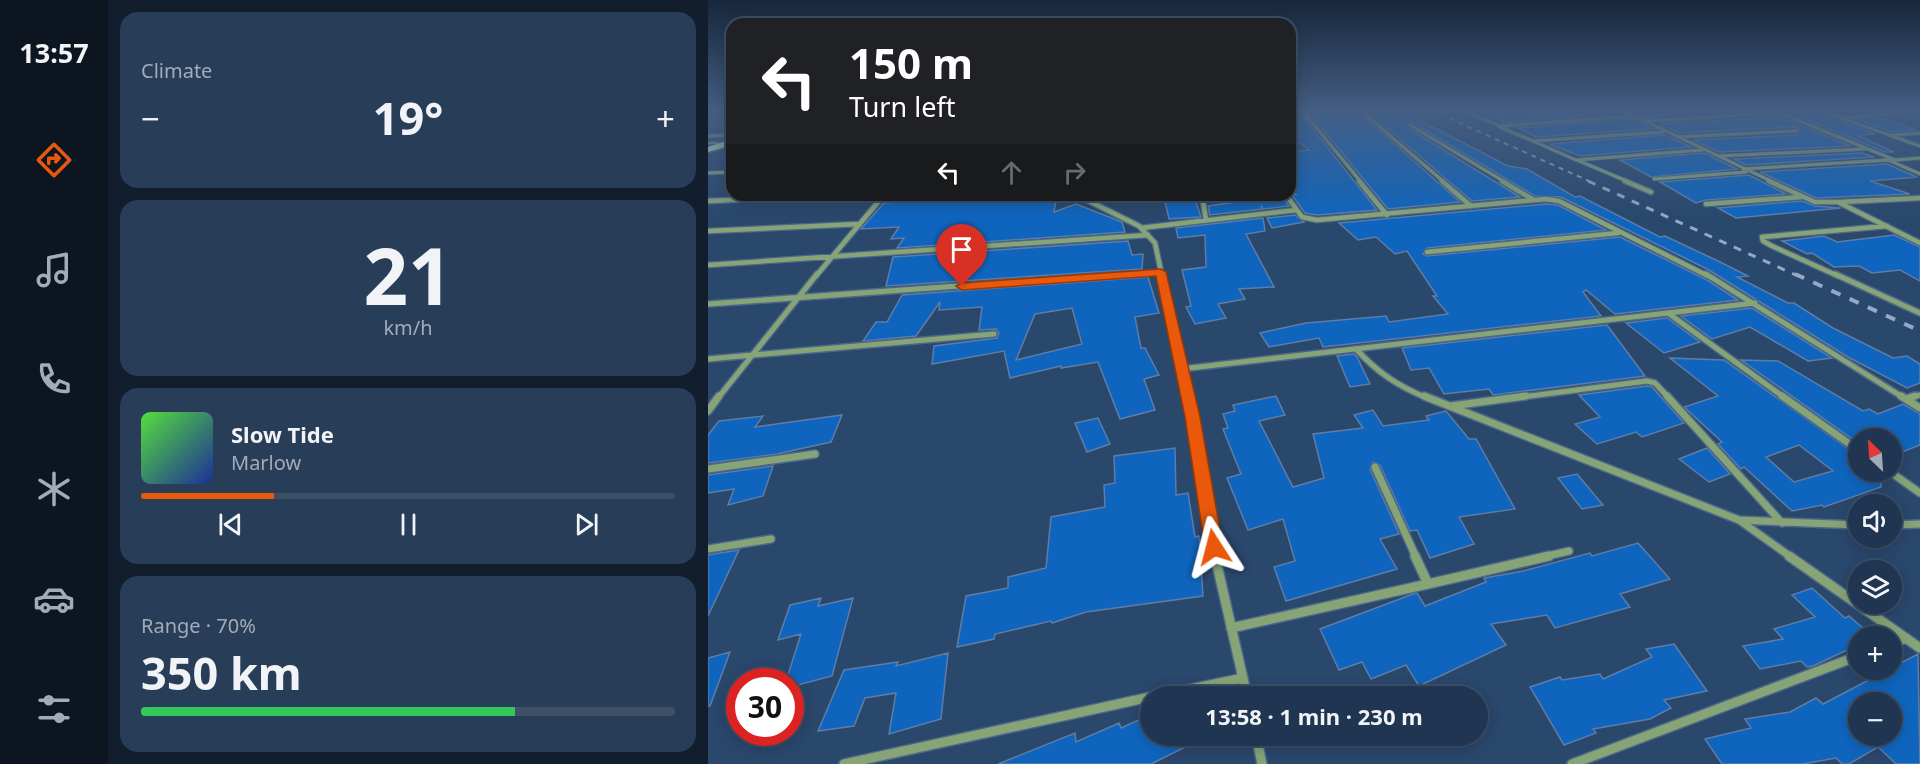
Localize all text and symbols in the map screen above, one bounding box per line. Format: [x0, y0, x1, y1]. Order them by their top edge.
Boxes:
text: 13:57 [19, 34, 89, 71]
text: 150 m [849, 34, 973, 91]
icon: left [750, 42, 828, 120]
text: Climate [141, 57, 212, 84]
text: 19° [373, 87, 443, 148]
text: Turn left [849, 88, 955, 125]
text: − [141, 96, 160, 141]
text: + [656, 96, 675, 141]
icon: directions [33, 139, 75, 181]
icon: left [932, 156, 965, 189]
icon: ahead [995, 156, 1028, 189]
icon: right [1058, 156, 1091, 189]
text: 21 [363, 222, 453, 328]
pin [936, 224, 987, 286]
icon: arrive [945, 233, 978, 266]
icon: music [33, 249, 75, 291]
text: km/h [383, 314, 433, 341]
icon: phone [33, 358, 75, 400]
text: Slow Tide [231, 419, 334, 449]
north arrow [1848, 428, 1902, 482]
map controls [1848, 428, 1902, 746]
text: Marlow [231, 449, 301, 476]
icon: climate [33, 468, 75, 510]
button: sound [1848, 494, 1902, 548]
icon: previous [214, 508, 247, 541]
icon: pause [392, 508, 425, 541]
icon: next [570, 508, 603, 541]
position arrow [1182, 515, 1246, 579]
button: layers [1848, 560, 1902, 614]
icon: car [33, 578, 75, 620]
text: Range · 70% [141, 612, 256, 639]
button: + [1848, 626, 1902, 680]
text: 350 km [141, 642, 302, 703]
speed limit sign: 30 [726, 668, 804, 746]
icon: filters [33, 688, 75, 730]
button: − [1848, 692, 1902, 746]
text: 13:58 · 1 min · 230 m [1205, 701, 1423, 731]

